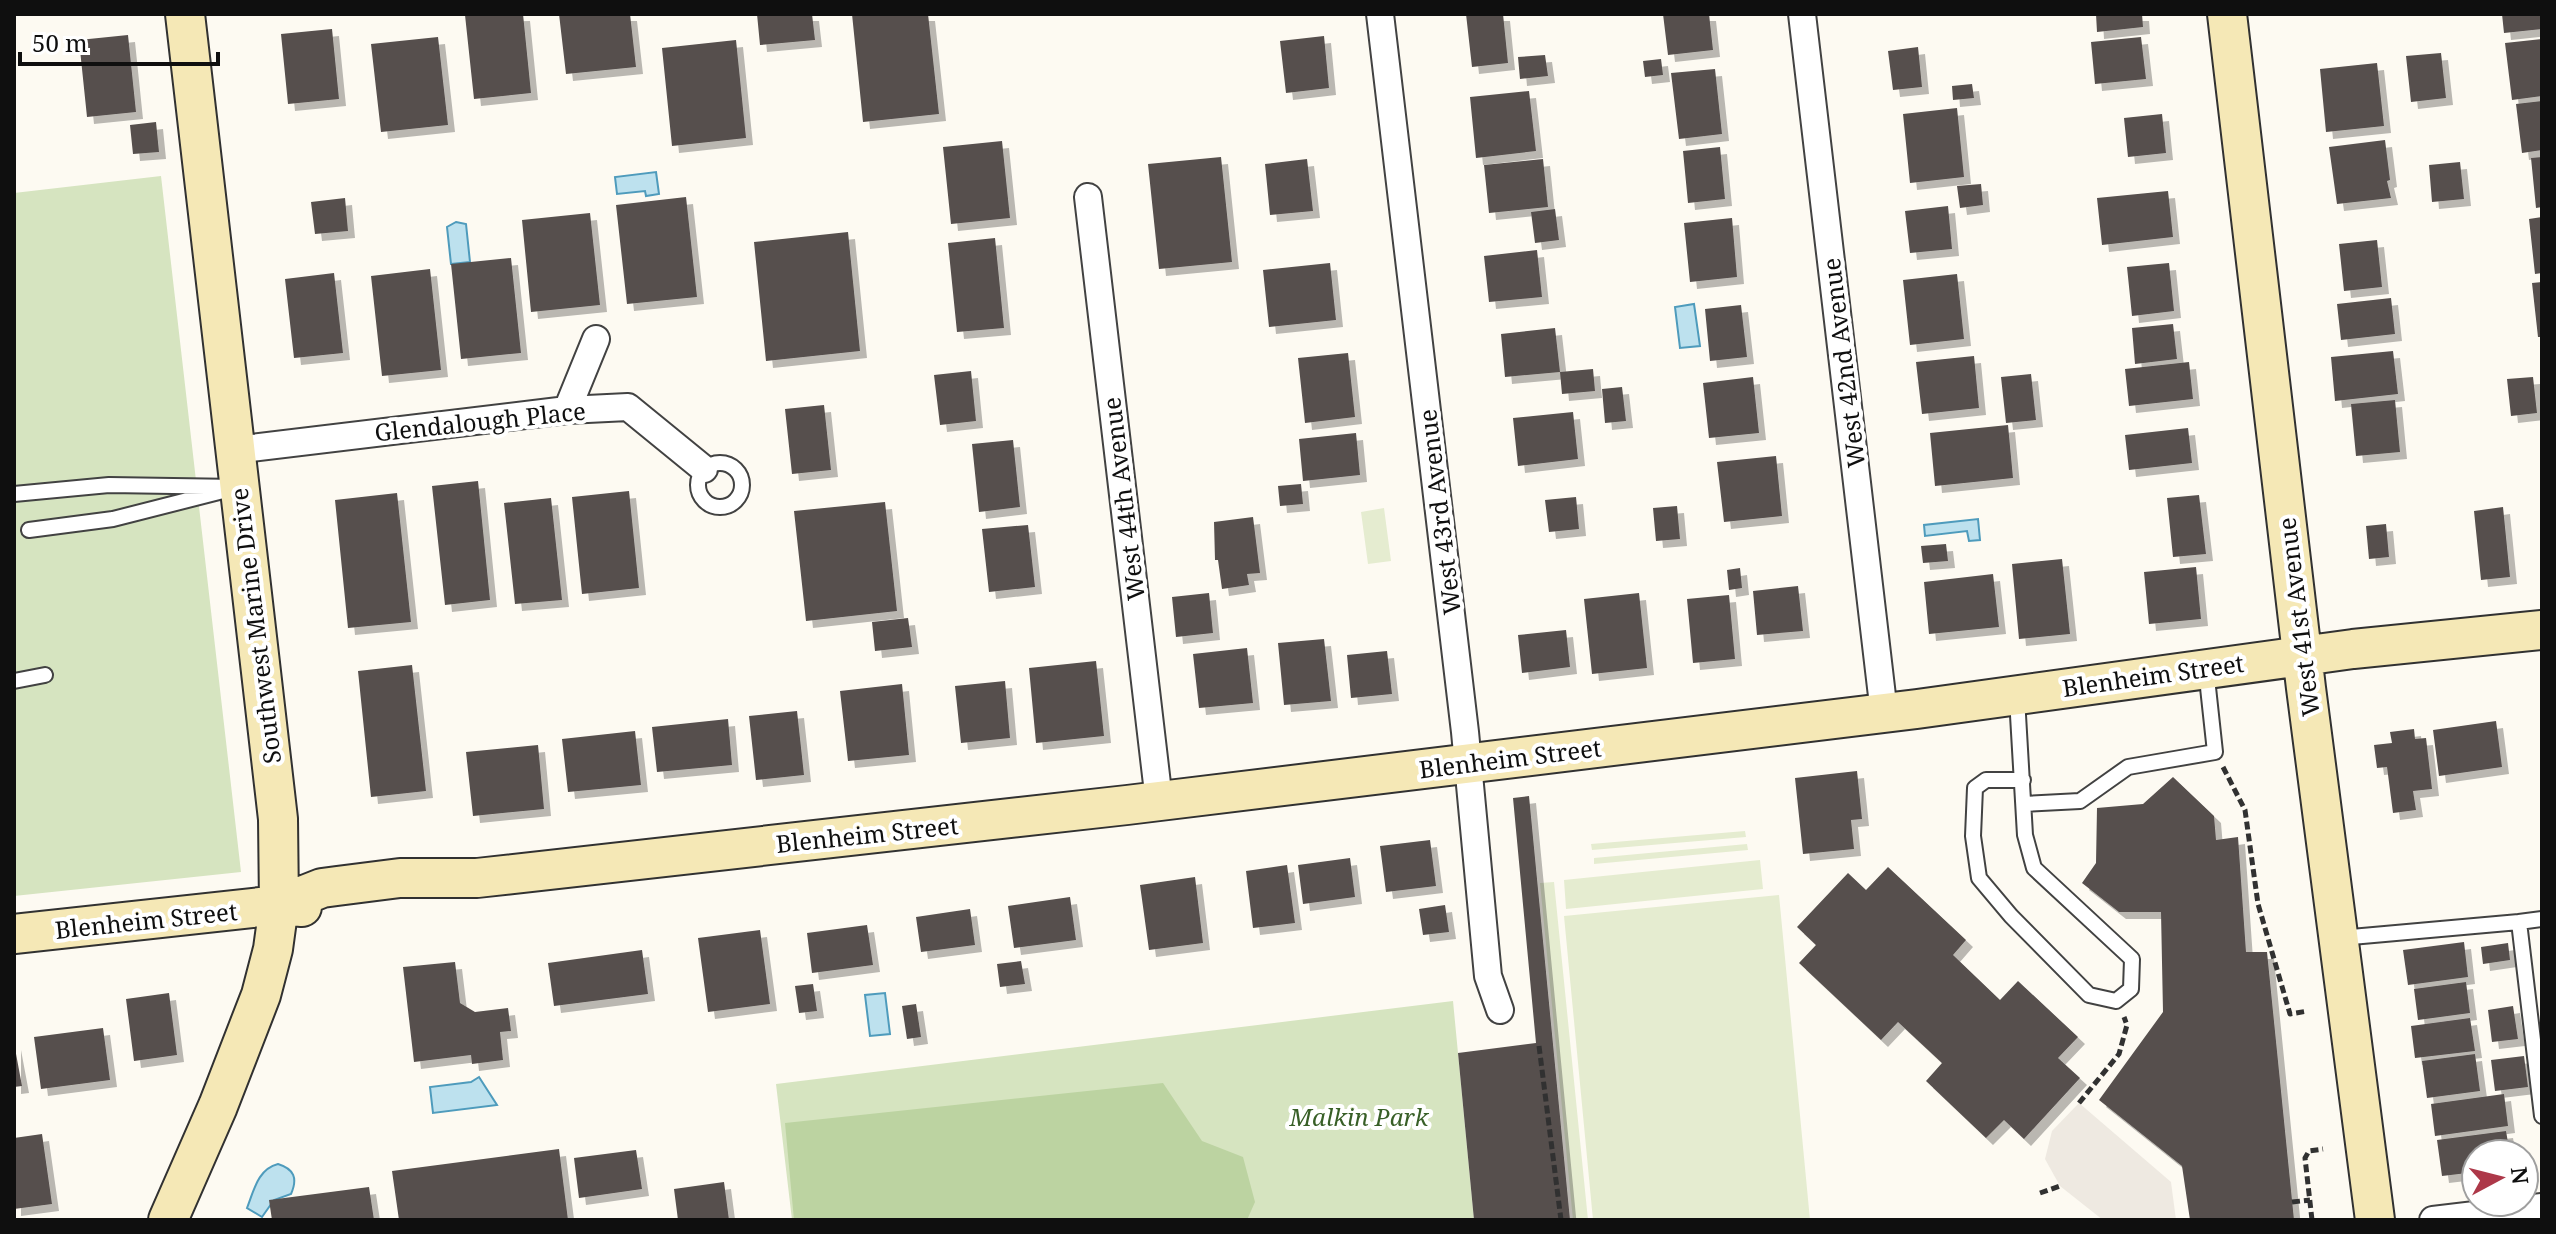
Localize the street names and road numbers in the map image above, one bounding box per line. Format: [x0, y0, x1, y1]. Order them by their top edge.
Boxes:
street label: West 42nd Avenue [1814, 256, 1872, 470]
street label: Glendalough Place [373, 394, 587, 448]
street label: West 44th Avenue [1094, 395, 1152, 603]
street label: West 43rd Avenue [1410, 407, 1468, 617]
street label: Southwest Marine Drive [222, 486, 288, 766]
street label: West 41st Avenue [2269, 516, 2327, 718]
street label: Blenheim Street [2060, 646, 2246, 704]
street label: Blenheim Street [1417, 730, 1603, 786]
street label: Blenheim Street [774, 808, 960, 860]
street label: Blenheim Street [53, 894, 239, 946]

